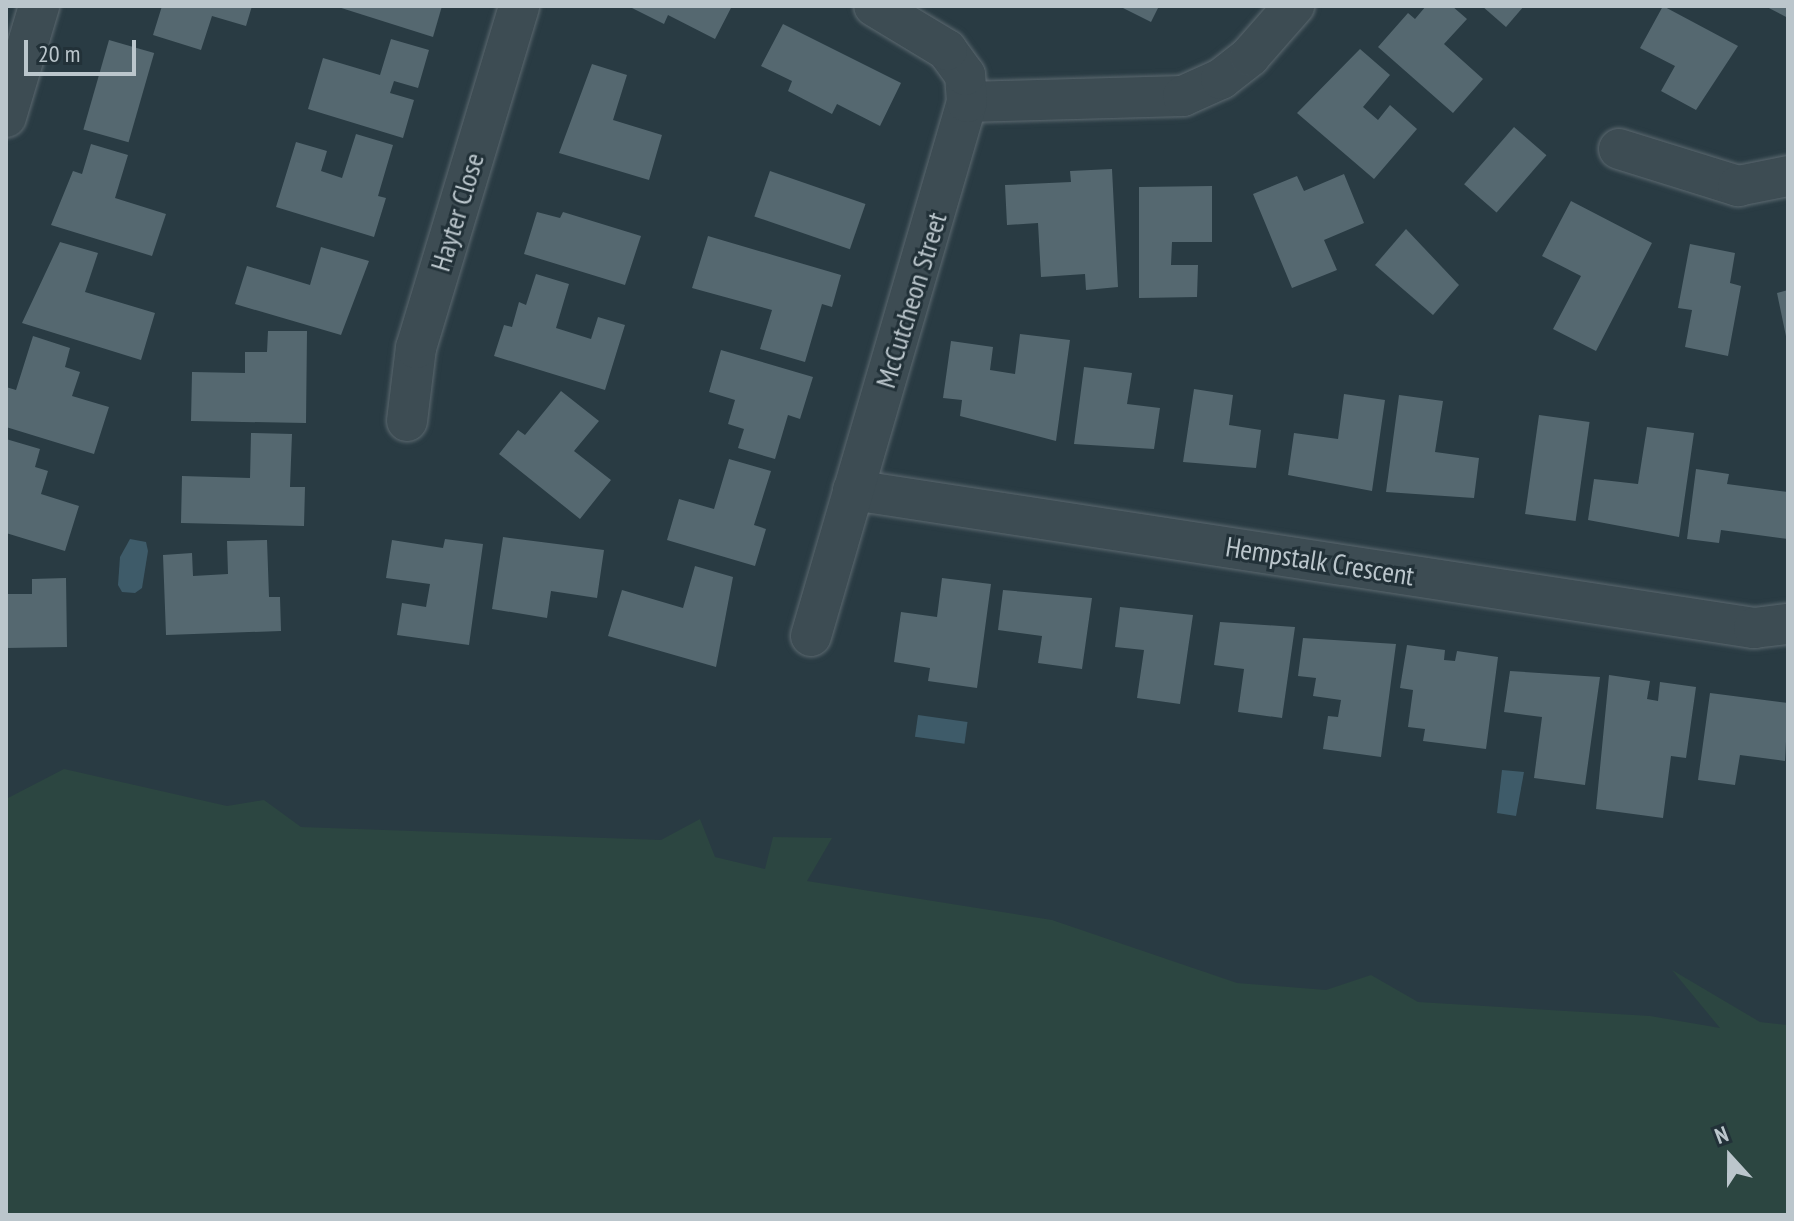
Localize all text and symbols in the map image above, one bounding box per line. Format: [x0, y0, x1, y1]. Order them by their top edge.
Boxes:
scale bar [28, 24, 140, 74]
text: 20 m [38, 38, 80, 69]
street label: Hayter Close [423, 149, 491, 275]
street label: McCutcheon Street [868, 208, 954, 392]
street label: Hempstalk Crescent [1223, 529, 1417, 593]
north arrow [1690, 1117, 1770, 1197]
text: N [1711, 1119, 1732, 1150]

